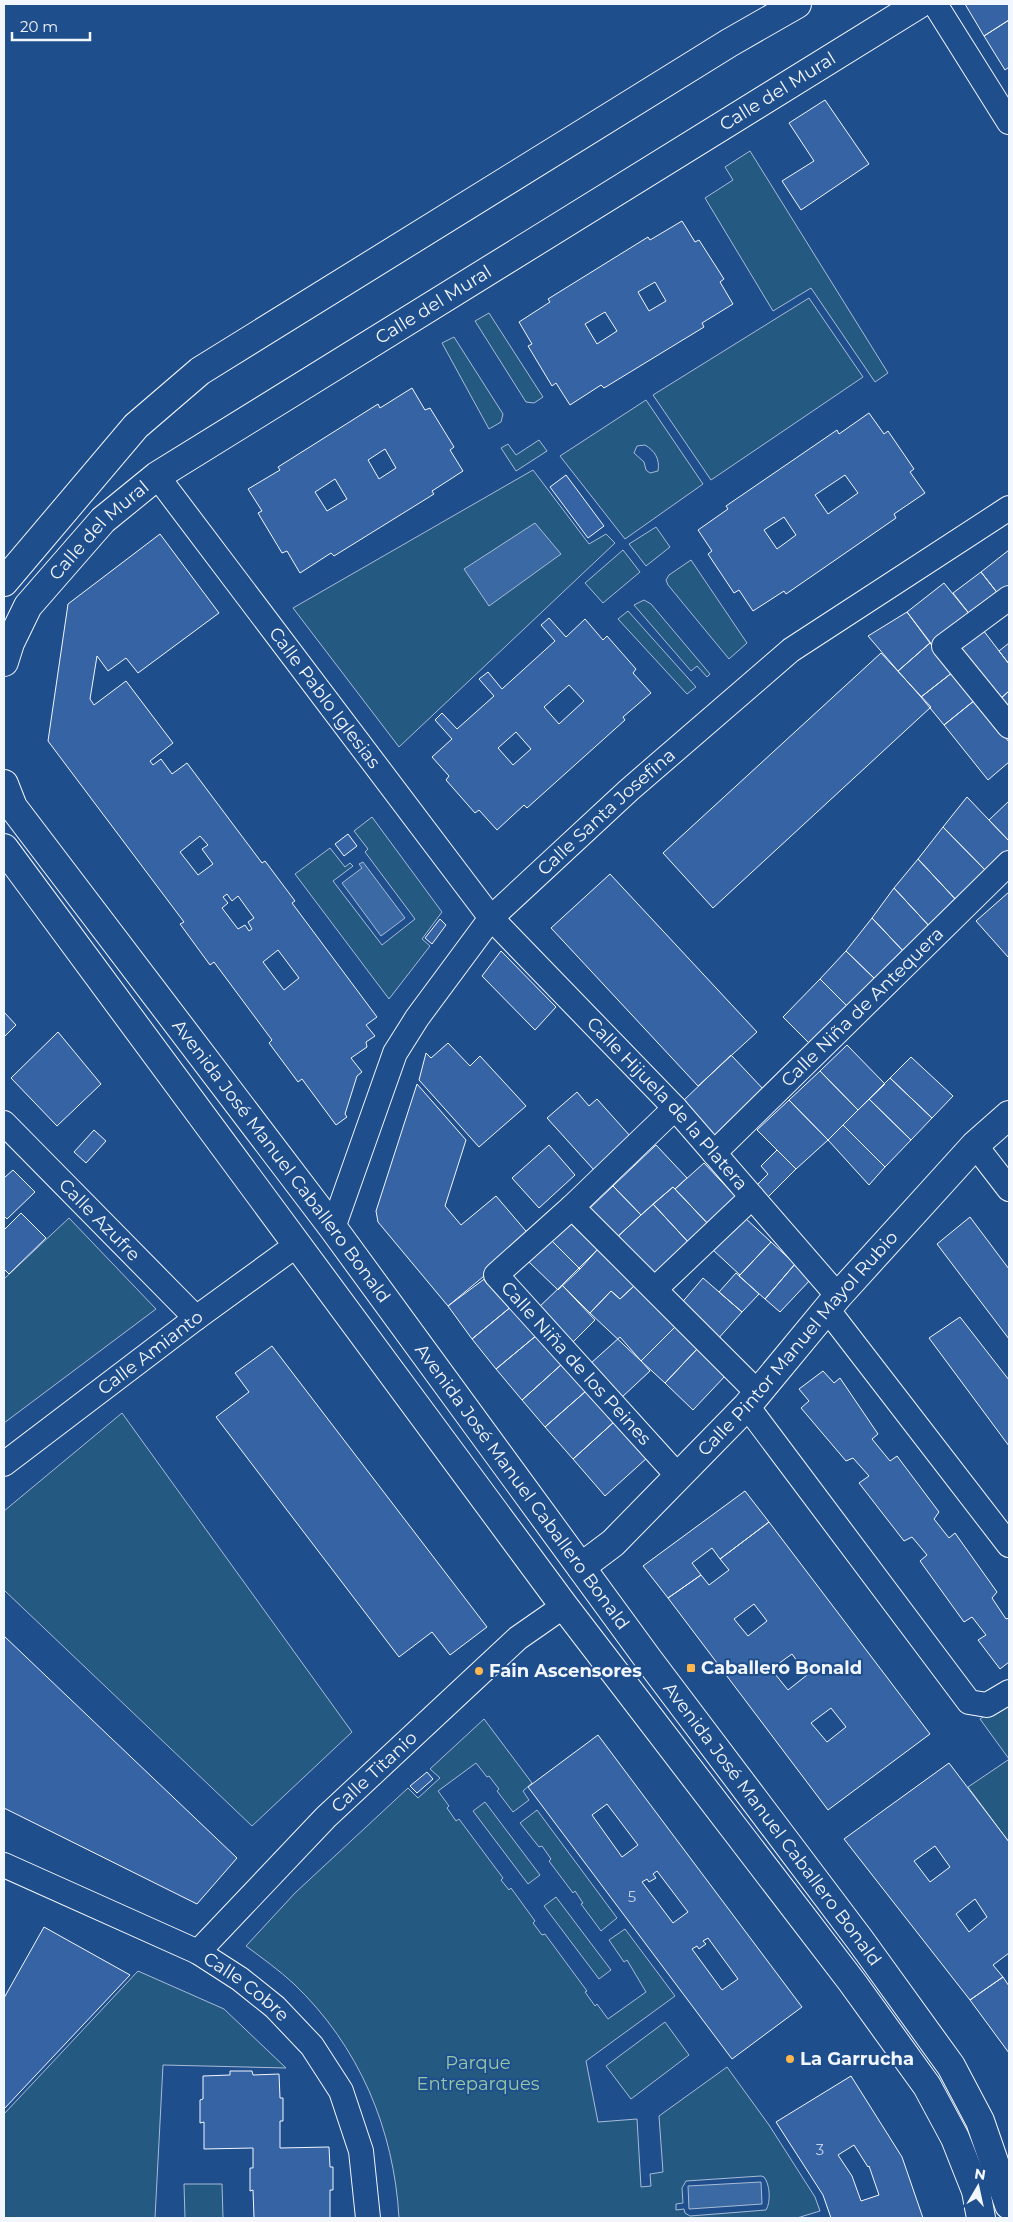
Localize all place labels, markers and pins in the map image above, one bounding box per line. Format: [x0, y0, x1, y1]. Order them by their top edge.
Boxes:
place label: Caballero Bonald [701, 1657, 862, 1679]
place label: Fain Ascensores [489, 1660, 642, 1682]
marker: Caballero Bonald [685, 1662, 697, 1674]
marker: Fain Ascensores [473, 1665, 485, 1677]
place label: La Garrucha [800, 2048, 914, 2070]
marker: La Garrucha [784, 2053, 796, 2065]

